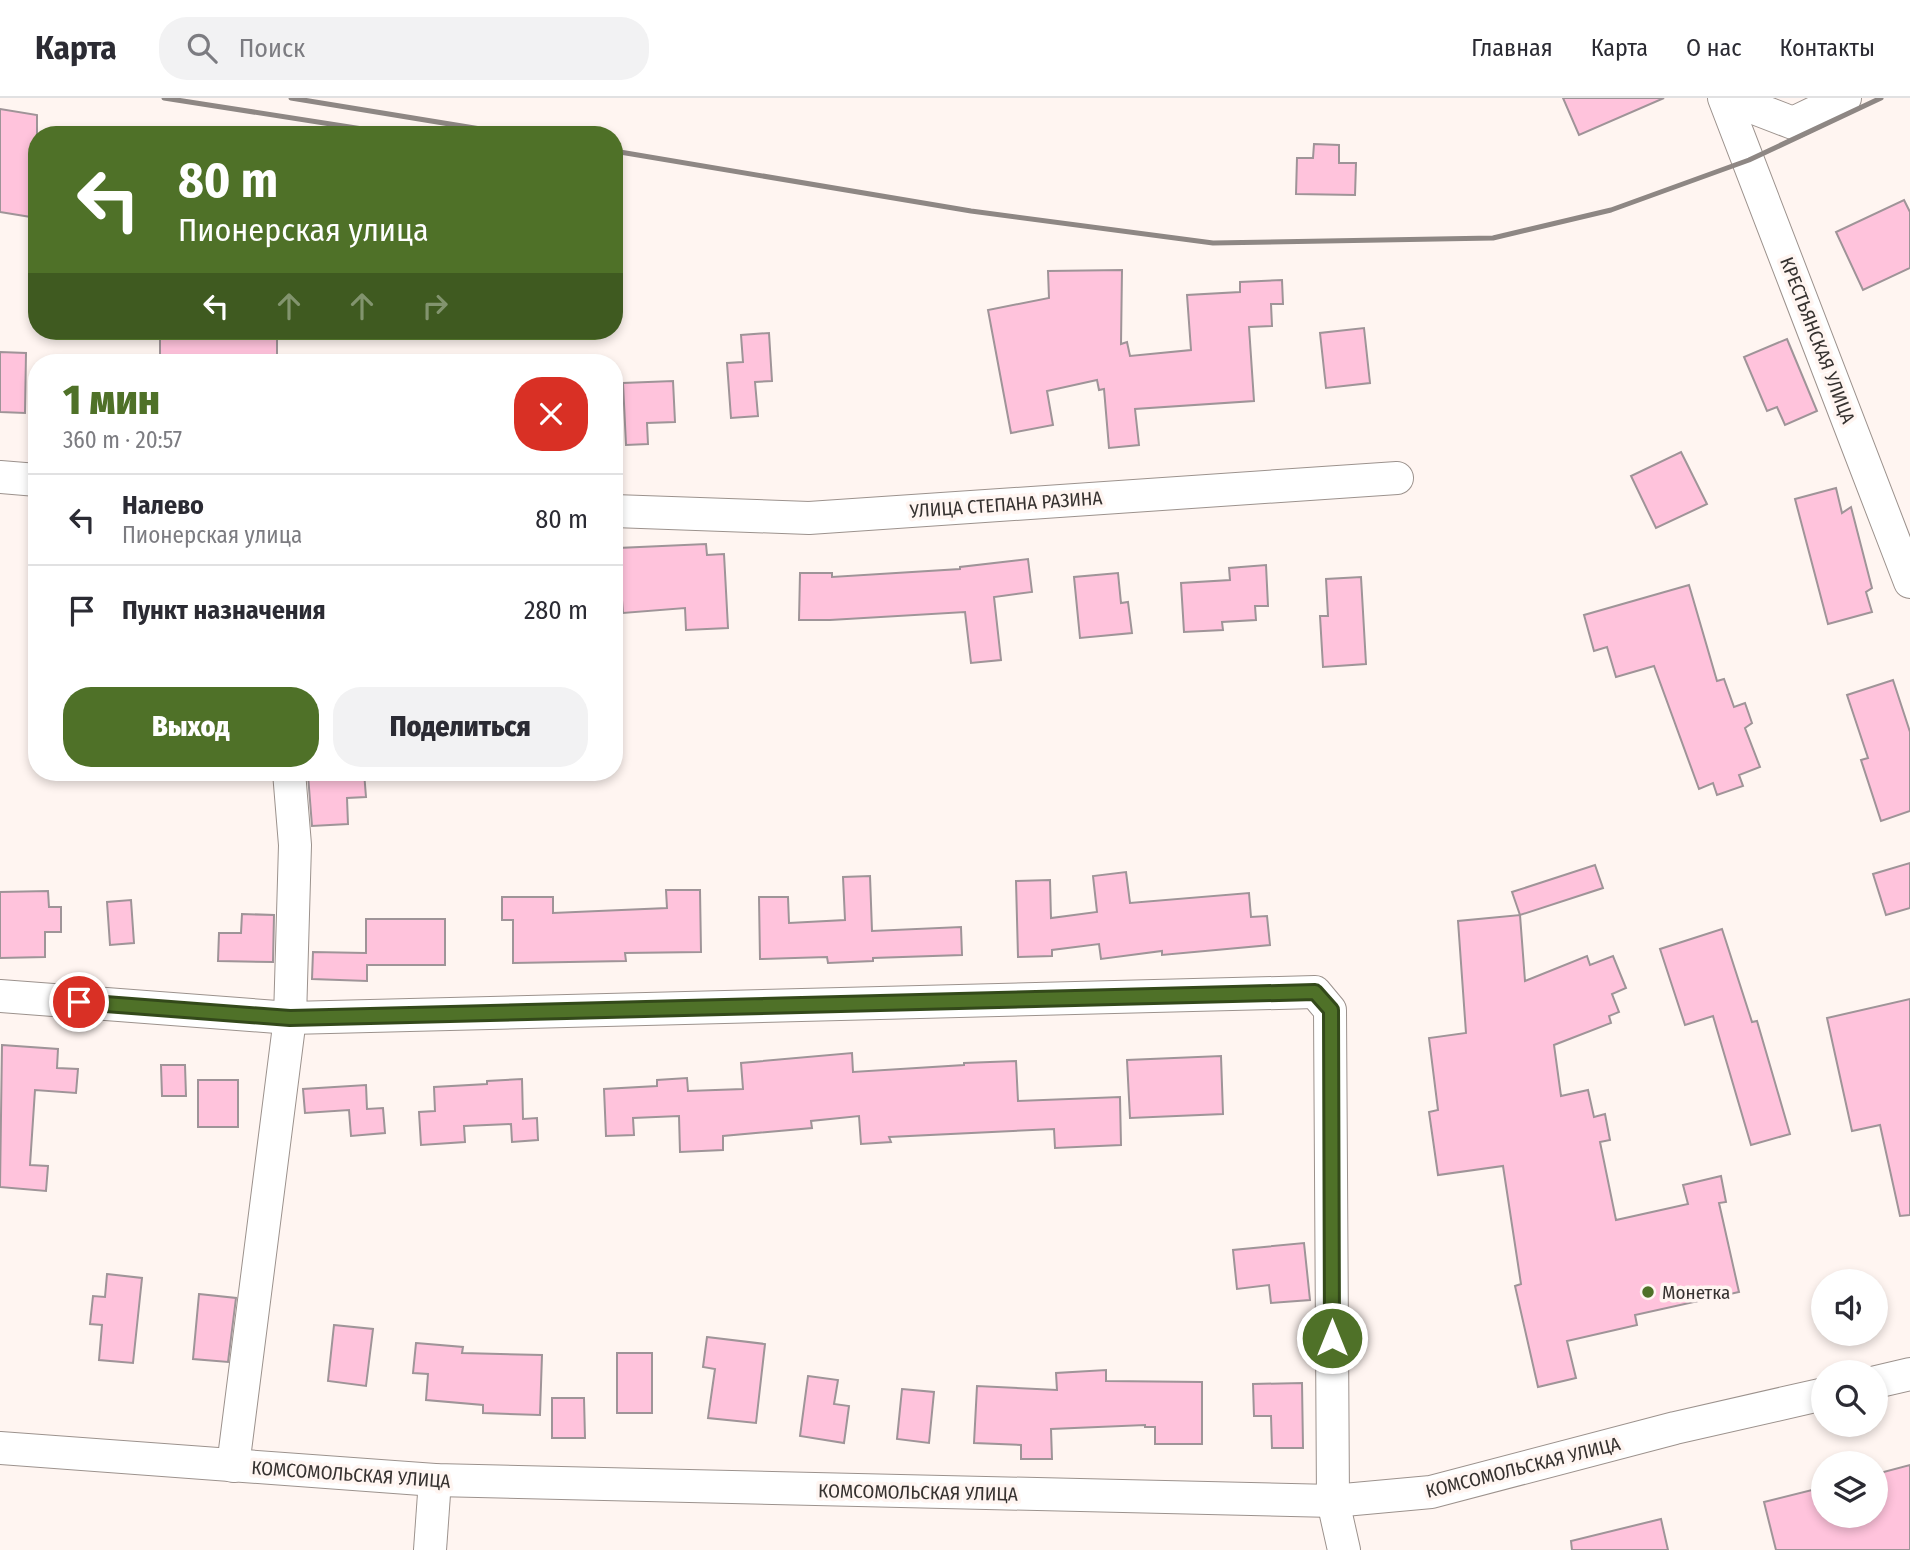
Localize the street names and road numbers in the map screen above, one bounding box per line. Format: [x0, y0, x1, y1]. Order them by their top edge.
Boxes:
street label: КРЕСТЬЯНСКАЯ УЛИЦА [1775, 254, 1860, 427]
street label: УЛИЦА СТЕПАНА РАЗИНА [908, 486, 1103, 523]
street label: КОМСОМОЛЬСКАЯ УЛИЦА [1423, 1432, 1623, 1503]
street label: КОМСОМОЛЬСКАЯ УЛИЦА [251, 1456, 451, 1493]
street label: КОМСОМОЛЬСКАЯ УЛИЦА [818, 1479, 1018, 1506]

